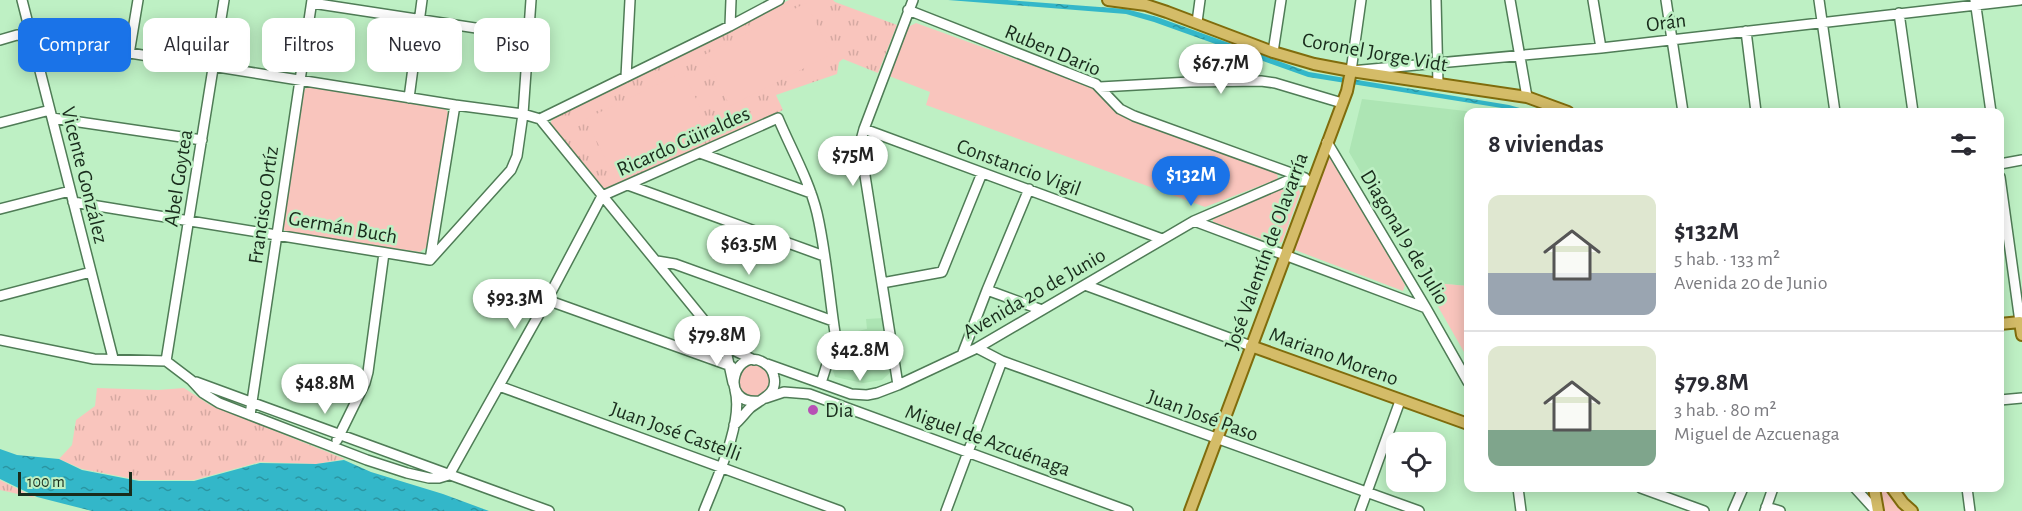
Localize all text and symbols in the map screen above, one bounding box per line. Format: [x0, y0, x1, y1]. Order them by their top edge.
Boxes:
street label: Orán [1645, 10, 1687, 35]
chip: Comprar [18, 18, 131, 72]
chip: Alquilar [143, 18, 250, 72]
chip: Filtros [262, 18, 355, 72]
chip: Nuevo [367, 18, 462, 72]
chip: Piso [474, 18, 550, 72]
street label: Ruben Dario [1002, 21, 1104, 80]
street label: Coronel Jorge Vidt [1300, 29, 1450, 76]
pin: $67.7M [1172, 44, 1270, 95]
text: $67.7M [1193, 53, 1249, 73]
street label: Ricardo Güiraldes [613, 103, 753, 180]
street label: Vicente González [57, 105, 112, 246]
street label: Abel Goytea [160, 128, 197, 228]
icon: filters [1947, 128, 1980, 161]
text: 8 viviendas [1488, 131, 1604, 157]
street label: Constancio Vigil [954, 135, 1084, 200]
pin: $75M [817, 136, 889, 187]
street label: Francisco Ortíz [245, 145, 282, 265]
text: $75M [832, 145, 874, 165]
street label: José Valentín de Olavarría [1221, 150, 1312, 352]
pin: $132M [1149, 156, 1233, 207]
text: $132M [1166, 165, 1216, 185]
street label: Diagonal 9 de Julio [1356, 166, 1453, 308]
street label: Germán Buch [287, 208, 399, 247]
text: $132M [1674, 218, 1739, 244]
icon: home [1536, 219, 1608, 291]
pin: $63.5M [700, 225, 798, 276]
text: $63.5M [721, 234, 777, 254]
street label: Avenida 20 de Junio [959, 244, 1109, 343]
text: 5 hab. · 133 m² [1674, 249, 1780, 269]
text: Avenida 20 de Junio [1674, 273, 1827, 293]
pin: $93.3M [466, 279, 564, 330]
text: $93.3M [487, 288, 543, 308]
pin: $79.8M [668, 316, 766, 367]
street label: Mariano Moreno [1266, 323, 1401, 390]
text: $79.8M [688, 325, 746, 345]
pin: $42.8M [811, 331, 909, 382]
text: $42.8M [831, 340, 889, 360]
pin: $48.8M [276, 364, 374, 415]
text: $79.8M [1674, 369, 1749, 395]
icon: home [1536, 370, 1608, 442]
text: $48.8M [295, 373, 355, 393]
street label: Juan José Paso [1145, 386, 1261, 445]
street label: Juan José Castelli [607, 398, 744, 465]
place label: Dia [825, 400, 854, 421]
text: 3 hab. · 80 m² [1674, 400, 1777, 420]
street label: Miguel de Azcuénaga [902, 401, 1073, 480]
marker: Dia [806, 403, 820, 417]
text: Miguel de Azcuenaga [1674, 424, 1840, 444]
map controls [1386, 432, 1446, 492]
button: locate [1386, 432, 1446, 492]
scale bar [18, 469, 132, 496]
text: 100 m [27, 474, 65, 490]

